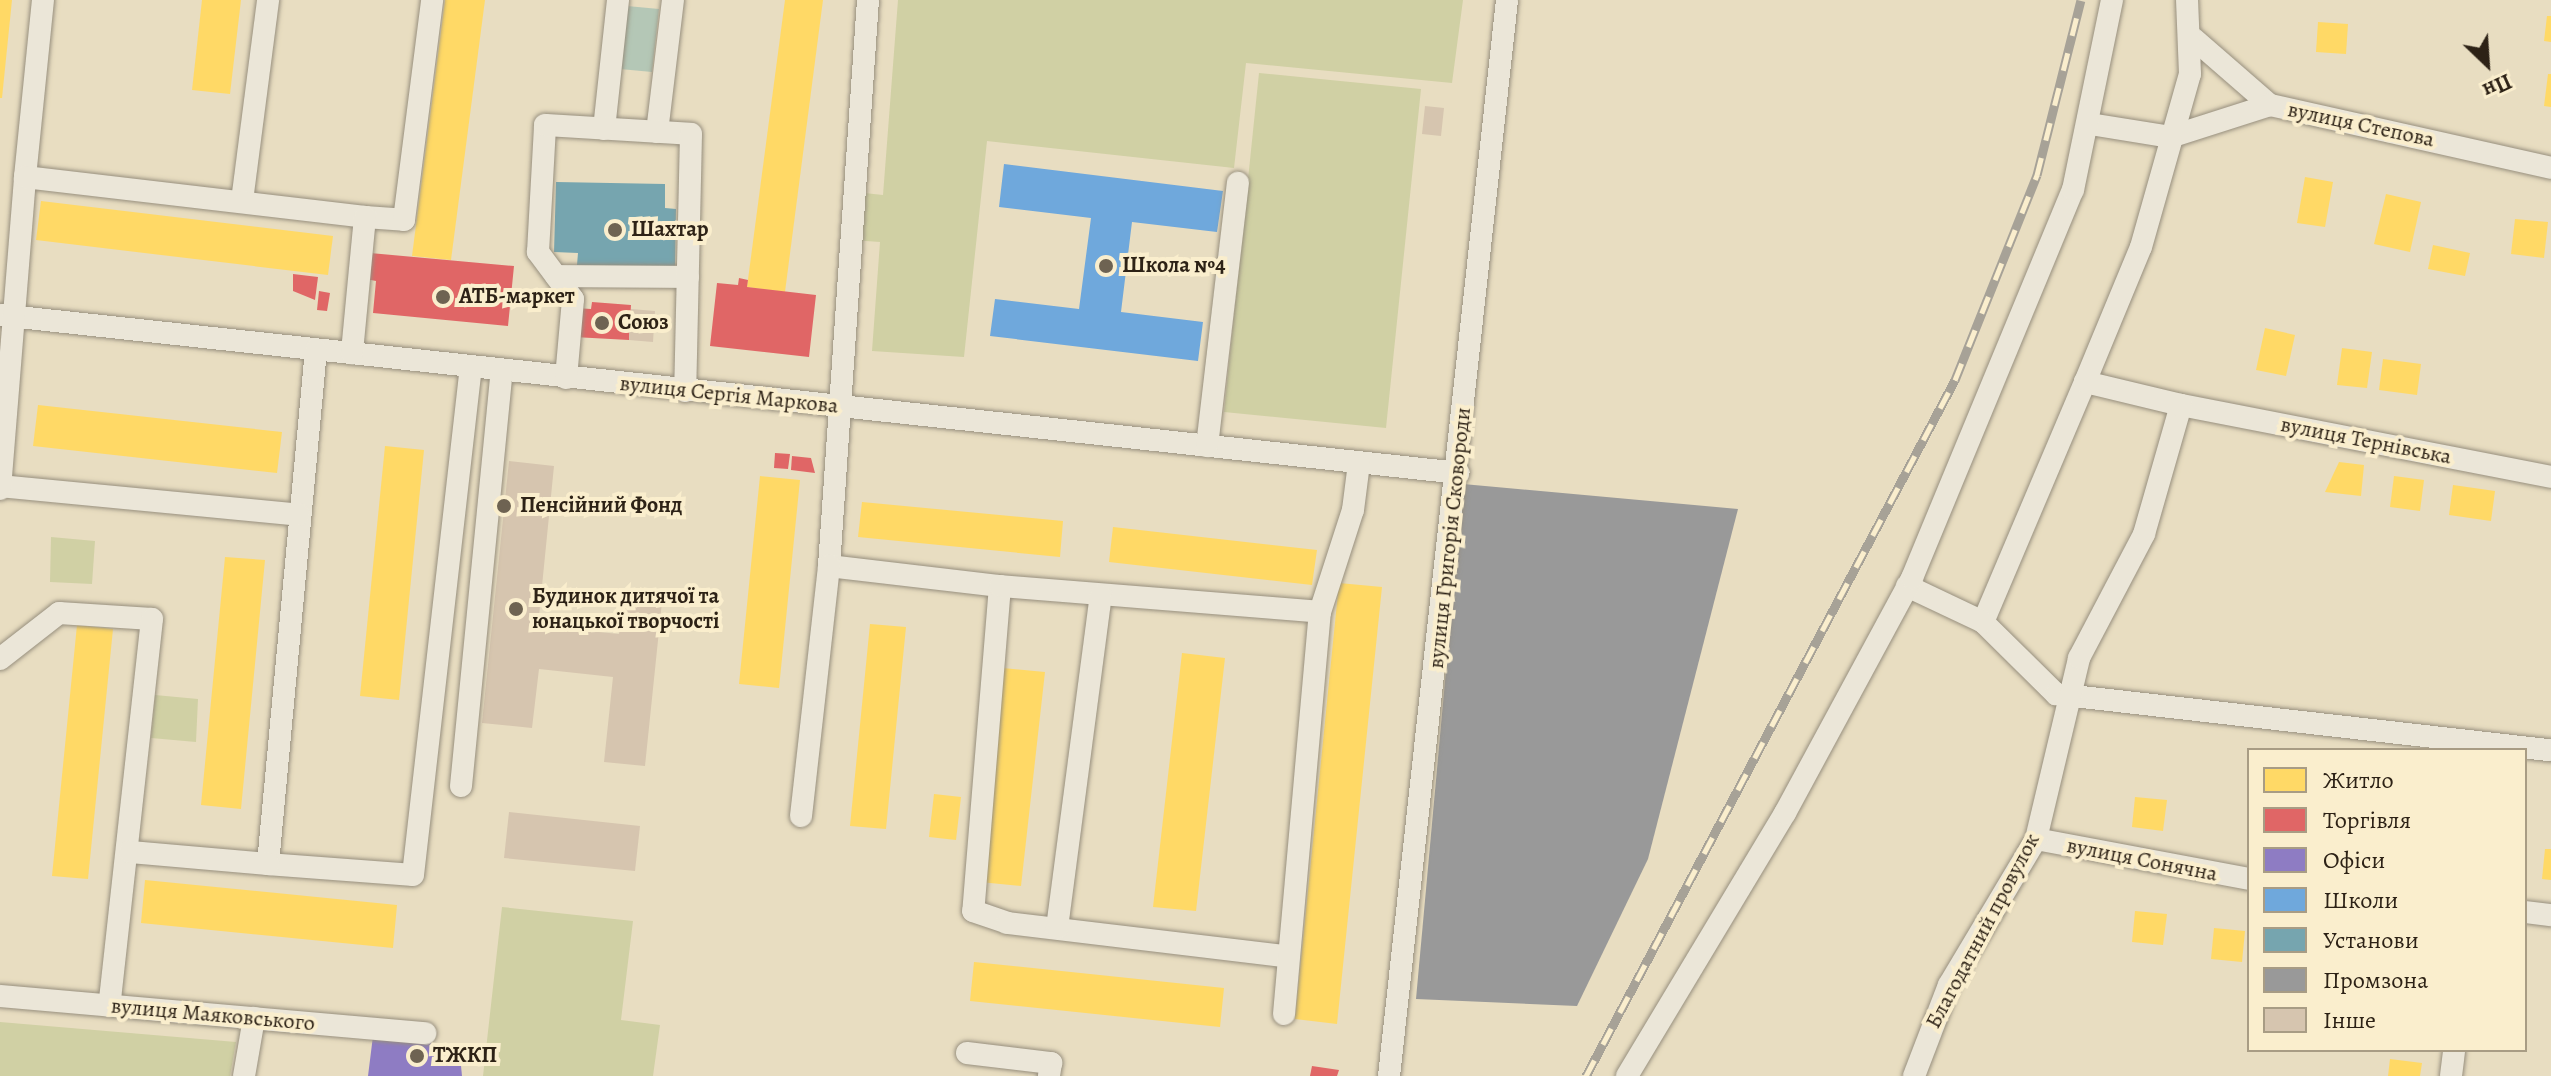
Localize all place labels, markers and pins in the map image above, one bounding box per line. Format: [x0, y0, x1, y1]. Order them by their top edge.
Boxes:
place label: Шахтар [631, 217, 709, 243]
marker: Шахтар [606, 221, 624, 239]
place label: Школа №4 [1122, 253, 1226, 279]
marker: Школа №4 [1097, 257, 1115, 275]
place label: АТБ-маркет [459, 284, 575, 310]
marker: АТБ-маркет [434, 288, 452, 306]
place label: Союз [618, 310, 669, 336]
marker: Союз [593, 314, 611, 332]
place label: Пенсійний Фонд [520, 493, 682, 519]
marker: Пенсійний Фонд [495, 497, 513, 515]
place label: Будинок дитячої та юнацької творчості [532, 583, 719, 634]
marker: Будинок дитячої та юнацької творчості [507, 600, 525, 618]
place label: ТЖКП [433, 1043, 497, 1069]
marker: ТЖКП [408, 1047, 426, 1065]

